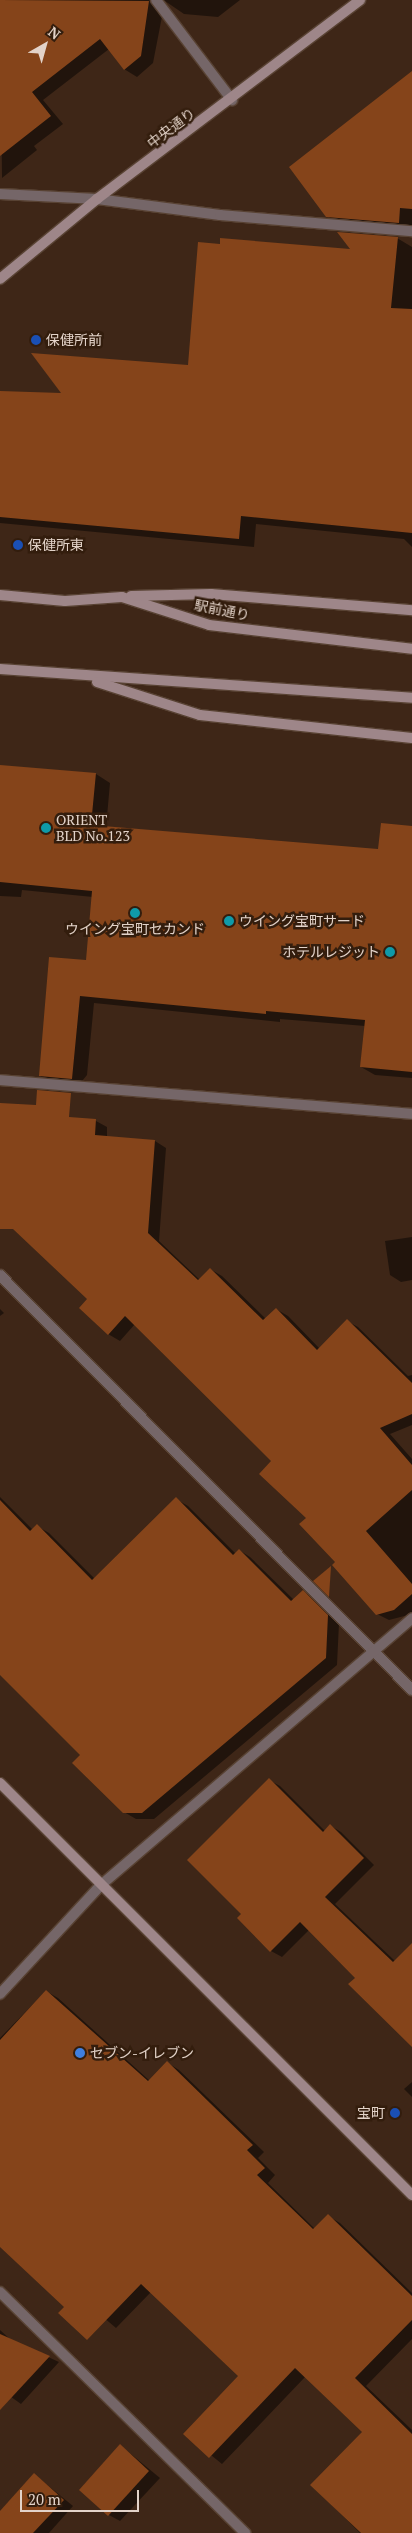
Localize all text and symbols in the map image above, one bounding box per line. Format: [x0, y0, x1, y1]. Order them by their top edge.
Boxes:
north arrow [20, 20, 70, 70]
text: N [45, 22, 65, 44]
street label: 中央通り [144, 104, 198, 152]
place label: 保健所前 [46, 332, 102, 348]
marker: 保健所前 [30, 334, 42, 346]
place label: 保健所東 [28, 537, 84, 553]
marker: 保健所東 [12, 539, 24, 551]
street label: 駅前通り [193, 596, 251, 624]
place label: ORIENT BLD No.123 [56, 812, 130, 844]
marker: ORIENT BLD No.123 [40, 822, 52, 834]
marker: ウイング宝町セカンド [129, 907, 141, 919]
place label: ウイング宝町サード [239, 913, 365, 929]
marker: ウイング宝町サード [223, 915, 235, 927]
place label: ウイング宝町セカンド [65, 921, 205, 937]
place label: ホテルレジット [282, 944, 380, 960]
marker: ホテルレジット [384, 946, 396, 958]
place label: セブン-イレブン [90, 2045, 194, 2061]
marker: セブン-イレブン [74, 2047, 86, 2059]
place label: 宝町 [357, 2105, 385, 2121]
marker: 宝町 [389, 2107, 401, 2119]
scale bar [22, 2480, 141, 2512]
text: 20 m [28, 2489, 61, 2509]

